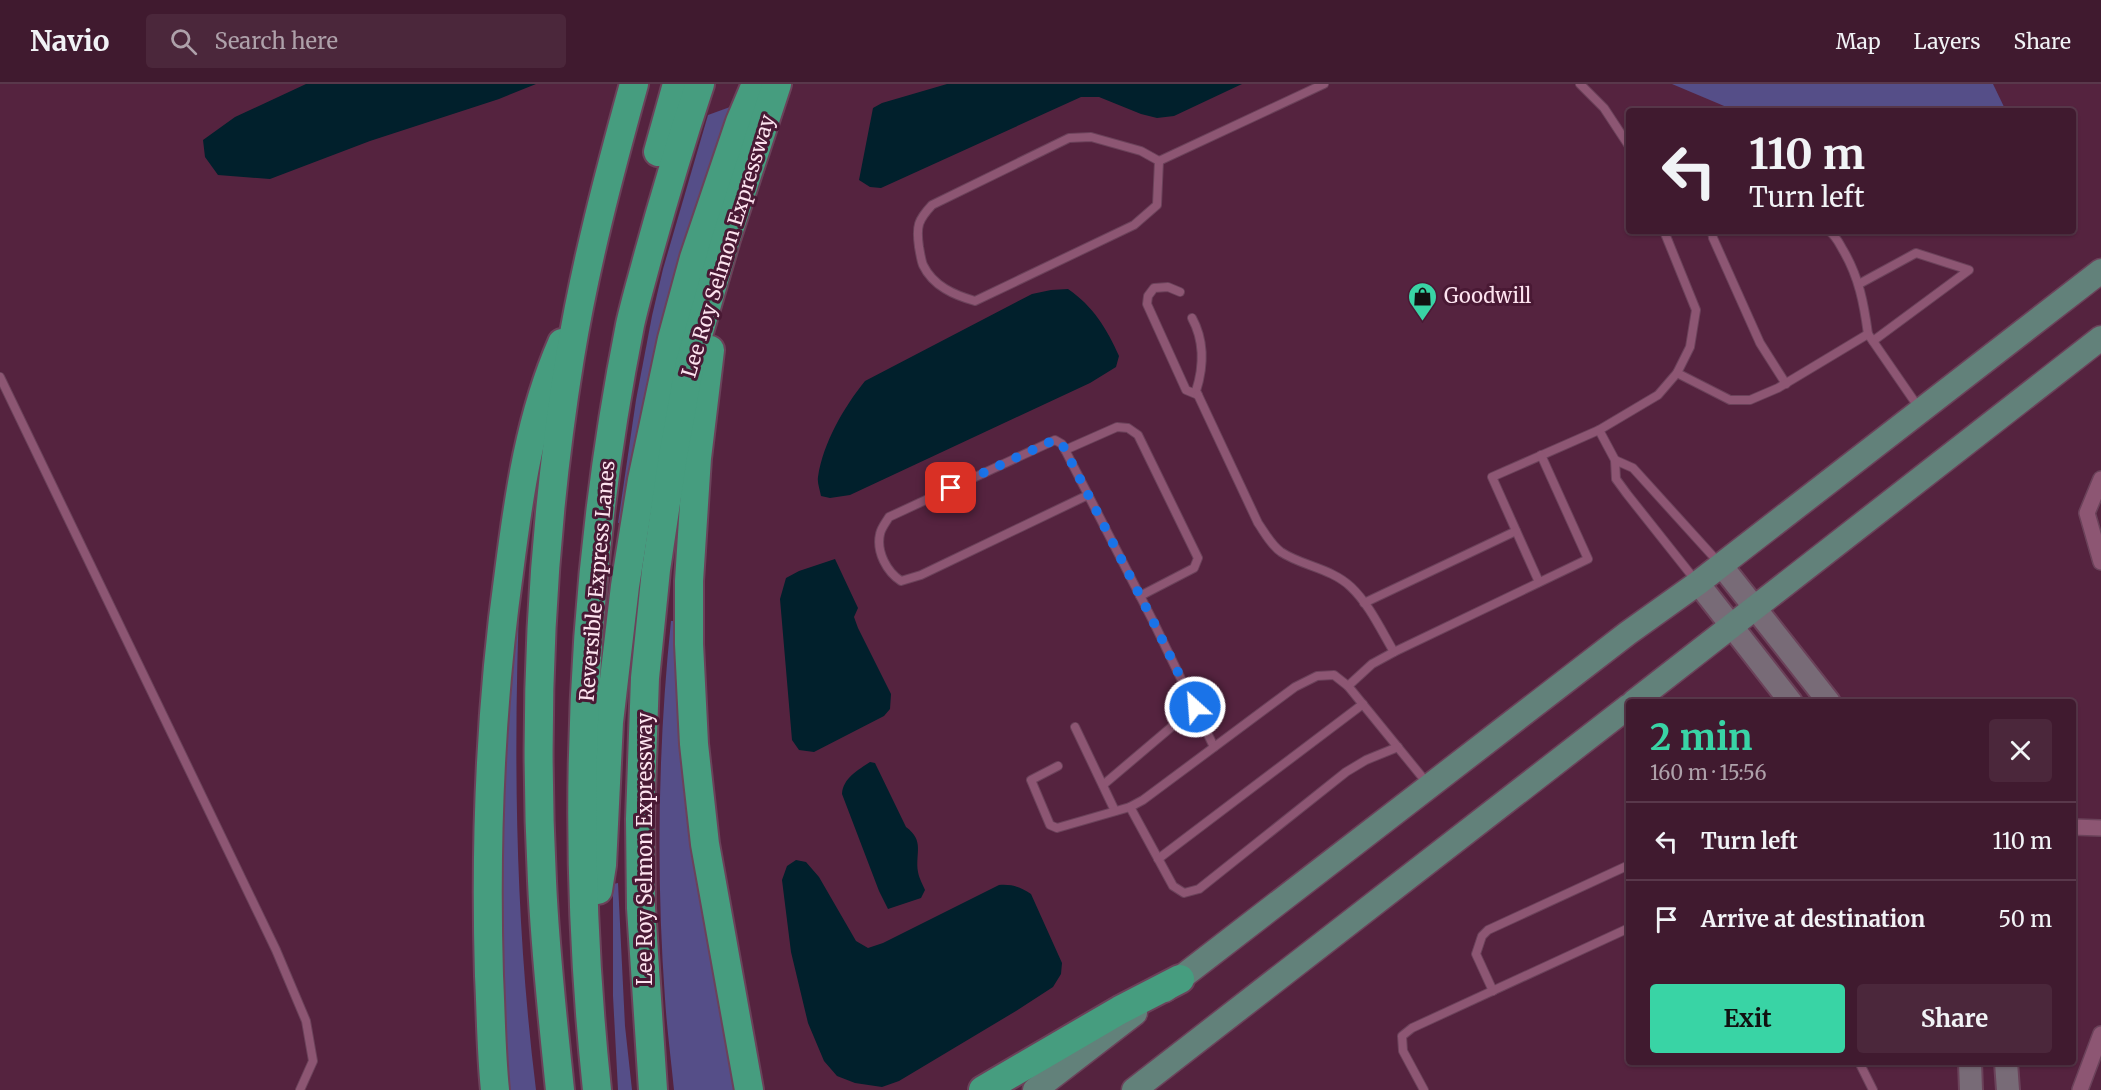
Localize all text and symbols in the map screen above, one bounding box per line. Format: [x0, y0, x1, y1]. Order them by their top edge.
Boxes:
search box [146, 14, 566, 68]
text: Navio [30, 23, 110, 59]
icon: search [167, 25, 200, 58]
text: Search here [215, 27, 338, 55]
text: Map [1836, 28, 1881, 55]
text: Layers [1914, 28, 1981, 55]
text: Share [2014, 28, 2071, 55]
street label: Lee Roy Selmon Expressway [676, 111, 780, 380]
text: 110 m [1749, 128, 1865, 180]
icon: left [1650, 132, 1728, 210]
text: Turn left [1749, 180, 1864, 214]
shop icon: Goodwill [1407, 280, 1439, 322]
place label: Goodwill [1444, 283, 1531, 308]
street label: Reversible Express Lanes [574, 459, 619, 702]
pin [925, 462, 976, 513]
icon: arrive [934, 471, 967, 504]
position arrow [1163, 675, 1227, 739]
street label: Lee Roy Selmon Expressway [632, 712, 657, 986]
text: 2 min [1650, 715, 1753, 760]
button: close [1989, 719, 2052, 782]
text: 160 m · 15:56 [1650, 760, 1766, 785]
icon: left [1650, 825, 1683, 858]
text: Turn left [1701, 827, 1798, 855]
text: 110 m [1993, 827, 2052, 855]
icon: arrive [1650, 903, 1683, 936]
text: Arrive at destination [1701, 905, 1925, 933]
text: 50 m [1998, 905, 2052, 933]
button: Exit [1650, 984, 1845, 1053]
button: Share [1857, 984, 2052, 1053]

